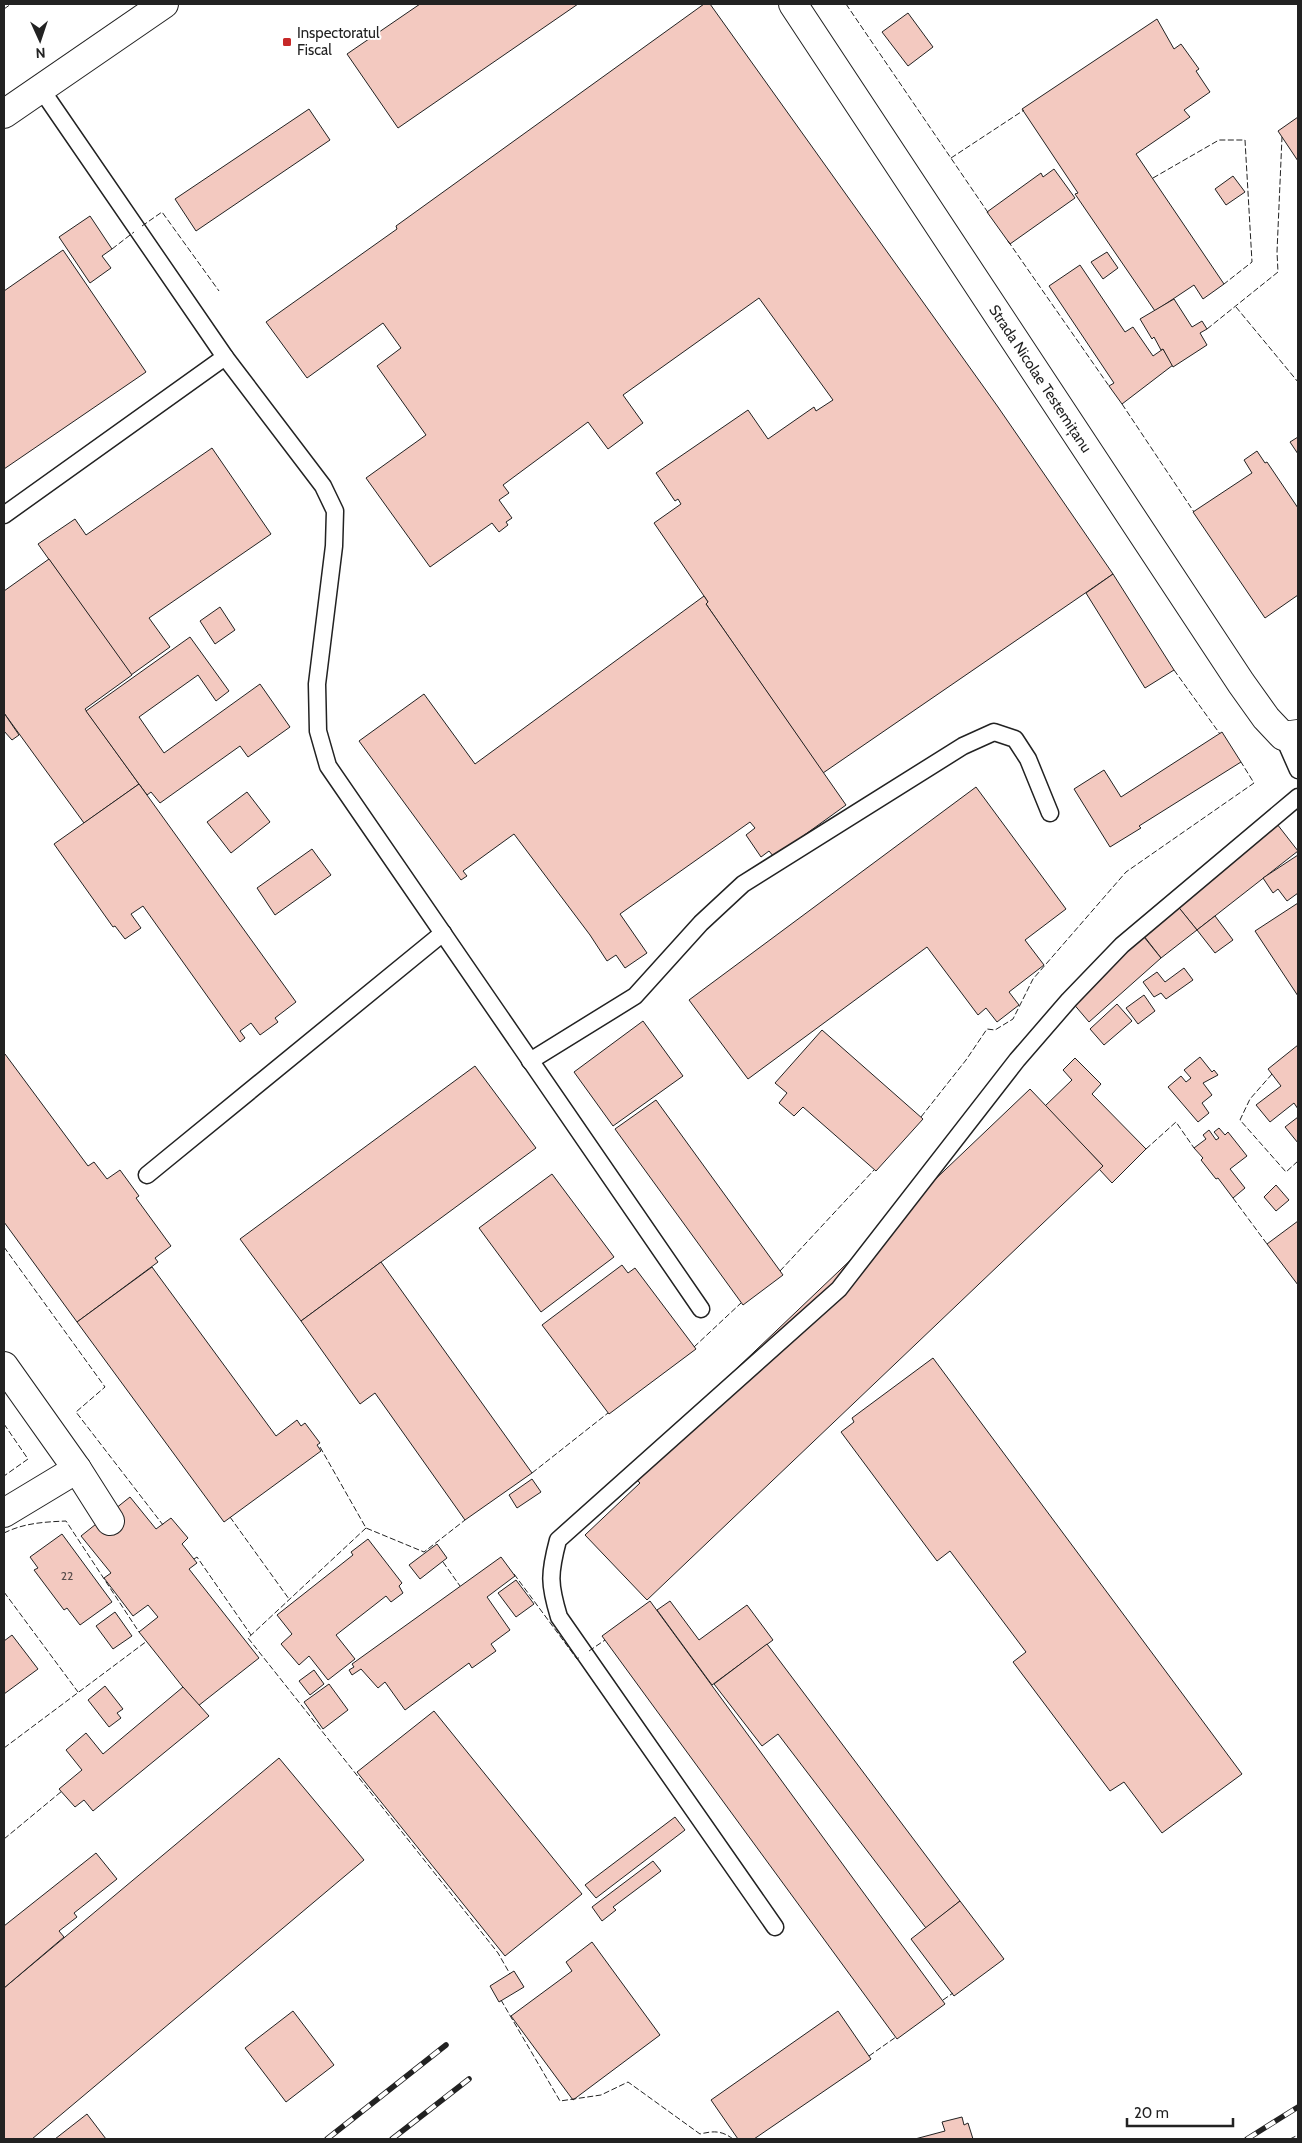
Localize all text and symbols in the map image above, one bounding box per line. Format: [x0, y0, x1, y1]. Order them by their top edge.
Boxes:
north arrow [15, 15, 65, 65]
place label: Inspectoratul Fiscal [297, 24, 380, 59]
marker: Inspectoratul Fiscal [281, 36, 293, 48]
text: N [35, 44, 46, 62]
street label: Strada Nicolae Testemițanu [985, 302, 1095, 456]
house number: 22 [61, 1568, 73, 1583]
scale bar [1127, 2096, 1233, 2128]
text: 20 m [1134, 2104, 1169, 2122]

